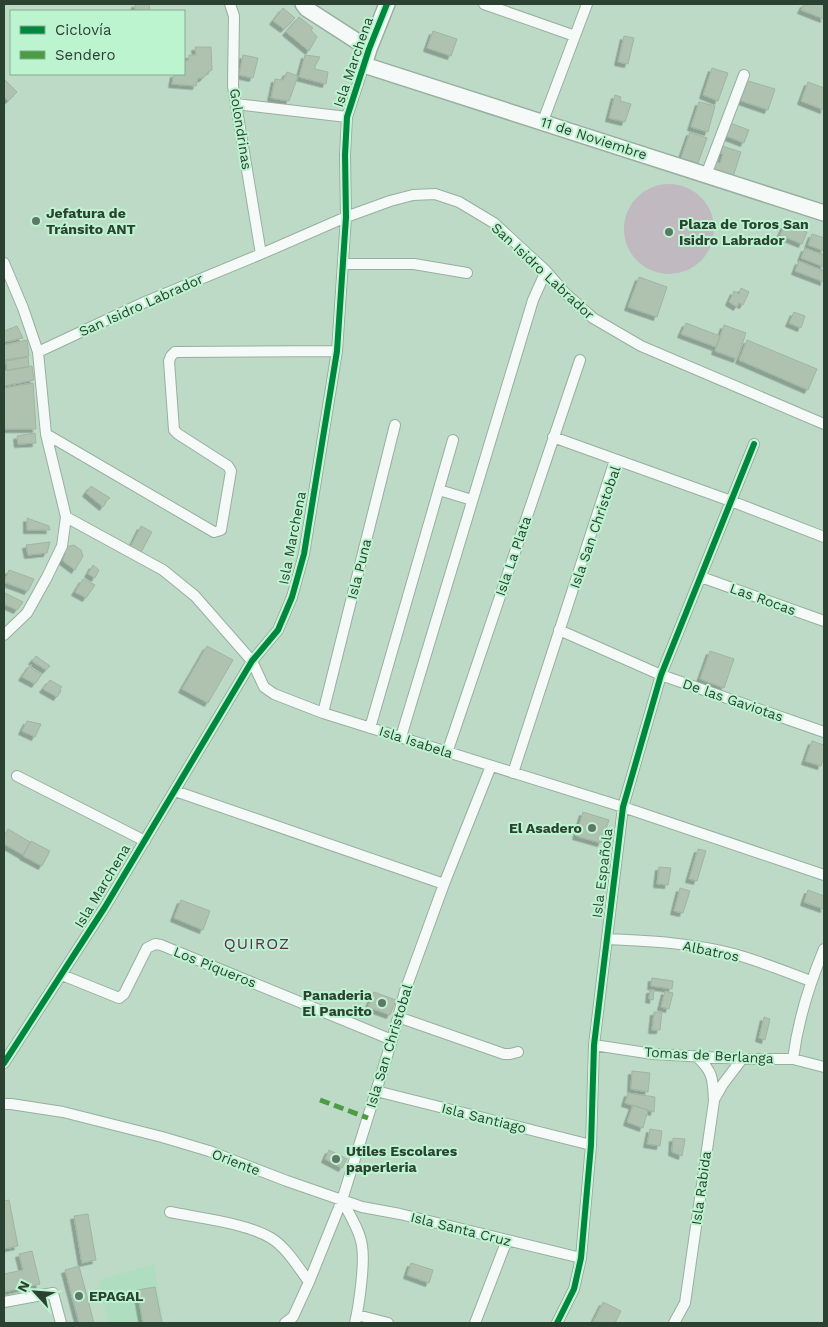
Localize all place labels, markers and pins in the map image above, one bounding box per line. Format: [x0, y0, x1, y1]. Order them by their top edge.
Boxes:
place label: Jefatura de Tránsito ANT [46, 205, 136, 237]
marker: Jefatura de Tránsito ANT [30, 215, 42, 227]
place label: Plaza de Toros San Isidro Labrador [679, 216, 809, 248]
marker: Plaza de Toros San Isidro Labrador [663, 226, 675, 238]
place label: El Asadero [509, 820, 582, 836]
marker: El Asadero [586, 822, 598, 834]
place label: Panaderia El Pancito [302, 987, 373, 1019]
marker: Panaderia El Pancito [376, 997, 388, 1009]
place label: Utiles Escolares paperleria [346, 1143, 458, 1175]
marker: Utiles Escolares paperleria [330, 1153, 342, 1165]
place label: EPAGAL [89, 1288, 144, 1304]
marker: EPAGAL [73, 1290, 85, 1302]

